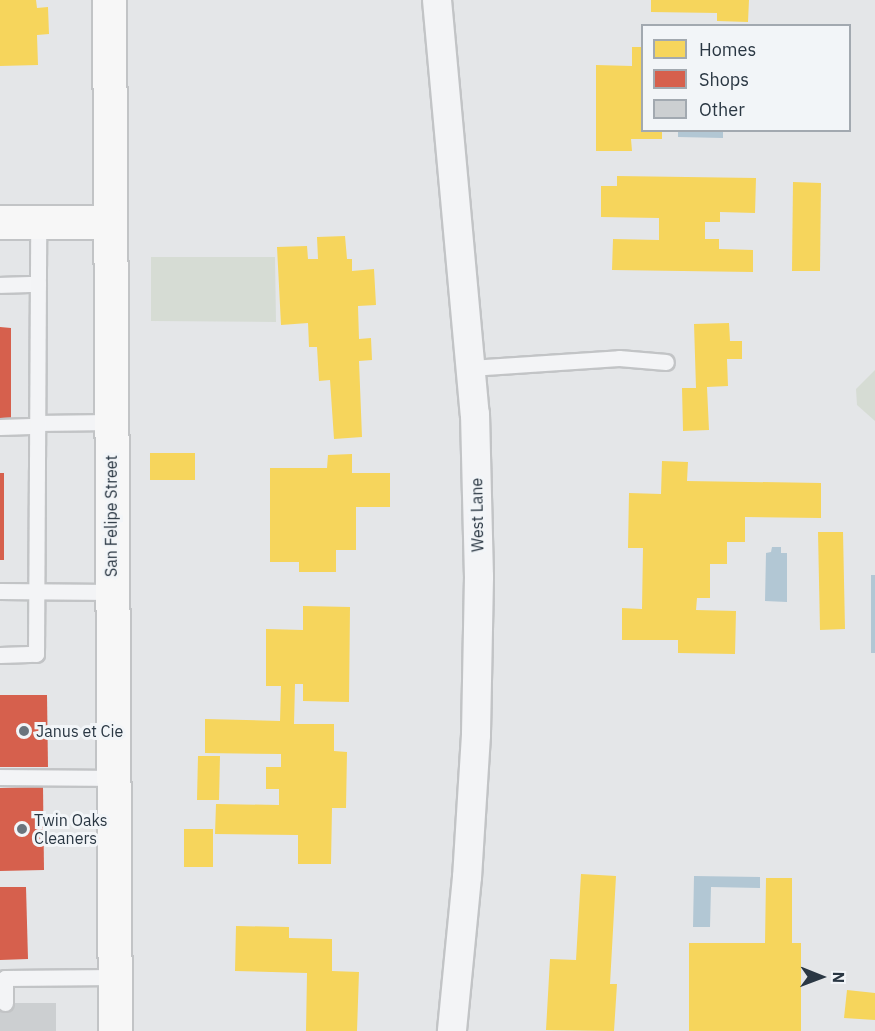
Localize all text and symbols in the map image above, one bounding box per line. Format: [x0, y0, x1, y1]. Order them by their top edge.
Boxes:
legend [641, 24, 851, 132]
text: Homes [699, 38, 756, 61]
text: Shops [699, 68, 749, 91]
text: Other [699, 98, 745, 121]
street label: San Felipe Street [101, 455, 121, 577]
street label: West Lane [467, 478, 487, 552]
place label: Janus et Cie [36, 721, 123, 741]
marker: Janus et Cie [17, 724, 31, 738]
place label: Twin Oaks Cleaners [34, 810, 108, 848]
marker: Twin Oaks Cleaners [15, 822, 29, 836]
north arrow [791, 947, 851, 1007]
text: N [829, 971, 849, 983]

